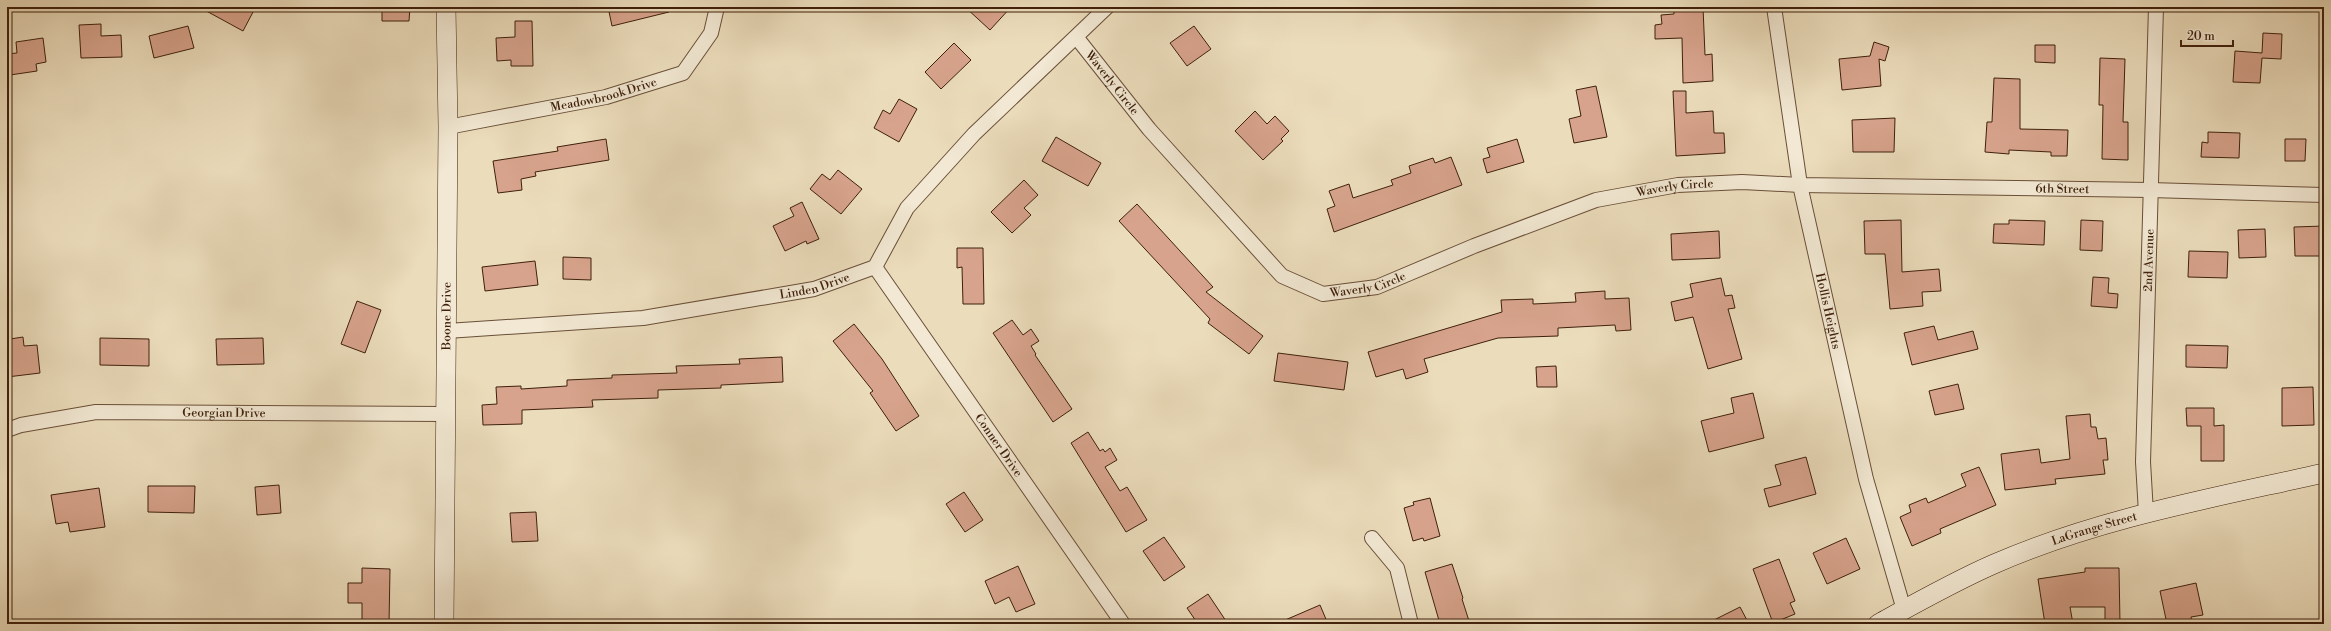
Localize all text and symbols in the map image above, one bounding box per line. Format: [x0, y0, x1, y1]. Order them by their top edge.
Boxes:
scale bar [2181, 22, 2233, 48]
text: 20 m [2187, 29, 2215, 44]
street label: Waverly Circle [1082, 47, 1142, 118]
street label: Meadowbrook Drive [549, 74, 659, 115]
street label: Waverly Circle [1634, 176, 1714, 200]
street label: 6th Street [2035, 181, 2090, 197]
street label: 2nd Avenue [2140, 229, 2157, 292]
street label: Waverly Circle [1328, 268, 1408, 301]
street label: Linden Drive [778, 269, 852, 302]
street label: Hollis Heights [1812, 271, 1844, 351]
street label: Boone Drive [439, 282, 454, 351]
street label: Georgian Drive [182, 405, 266, 420]
street label: Conner Drive [972, 411, 1026, 480]
street label: LaGrange Street [2049, 508, 2139, 548]

